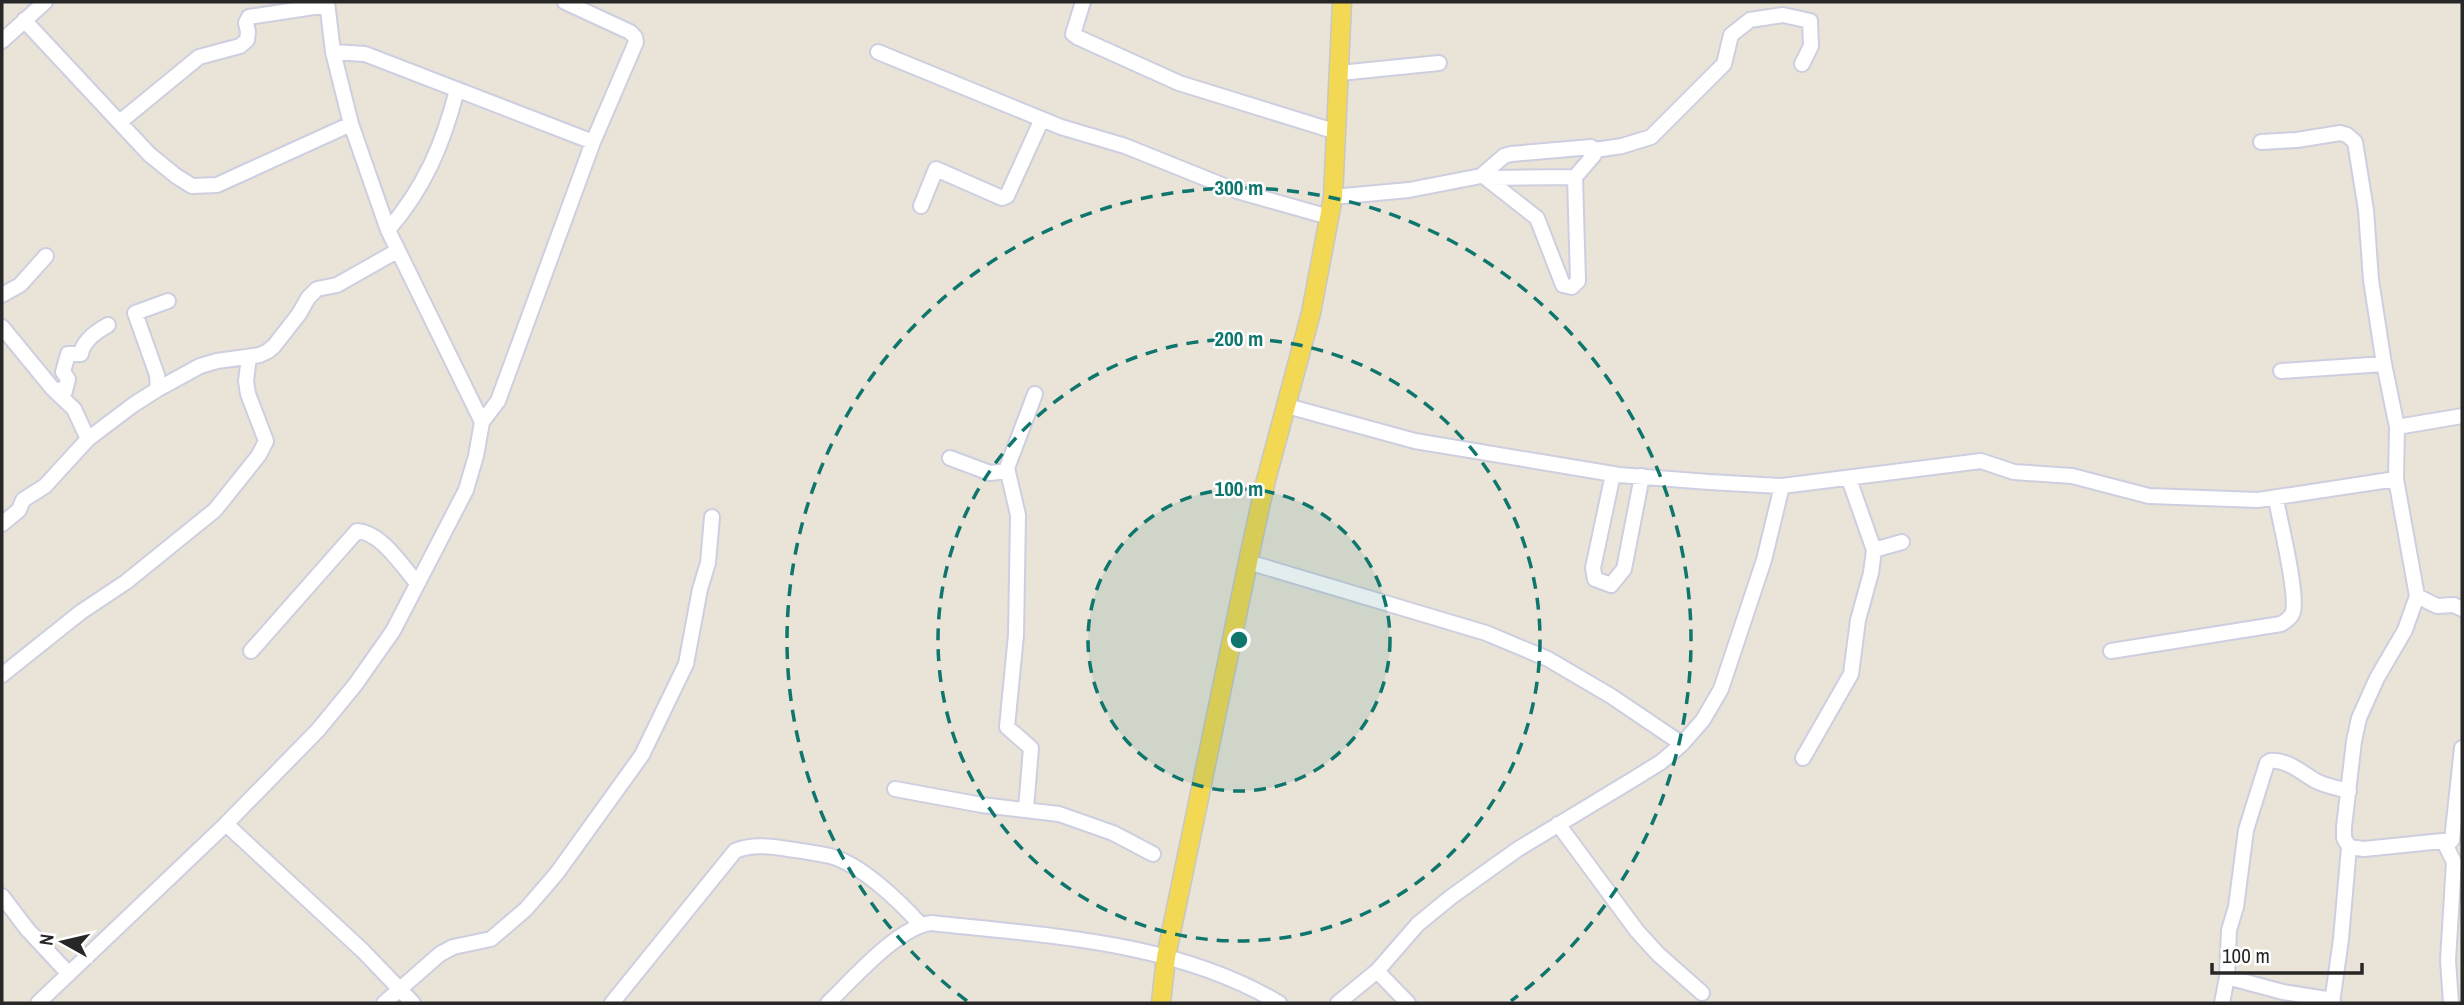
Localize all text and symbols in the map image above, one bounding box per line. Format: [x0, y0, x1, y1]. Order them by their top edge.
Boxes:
text: 300 m [1215, 173, 1263, 202]
text: 200 m [1215, 324, 1263, 353]
text: 100 m [1215, 474, 1263, 503]
centre of rings [1227, 628, 1251, 652]
north arrow [28, 907, 98, 977]
text: N [33, 932, 60, 947]
scale bar [2212, 932, 2362, 976]
text: 100 m [2222, 941, 2270, 970]

